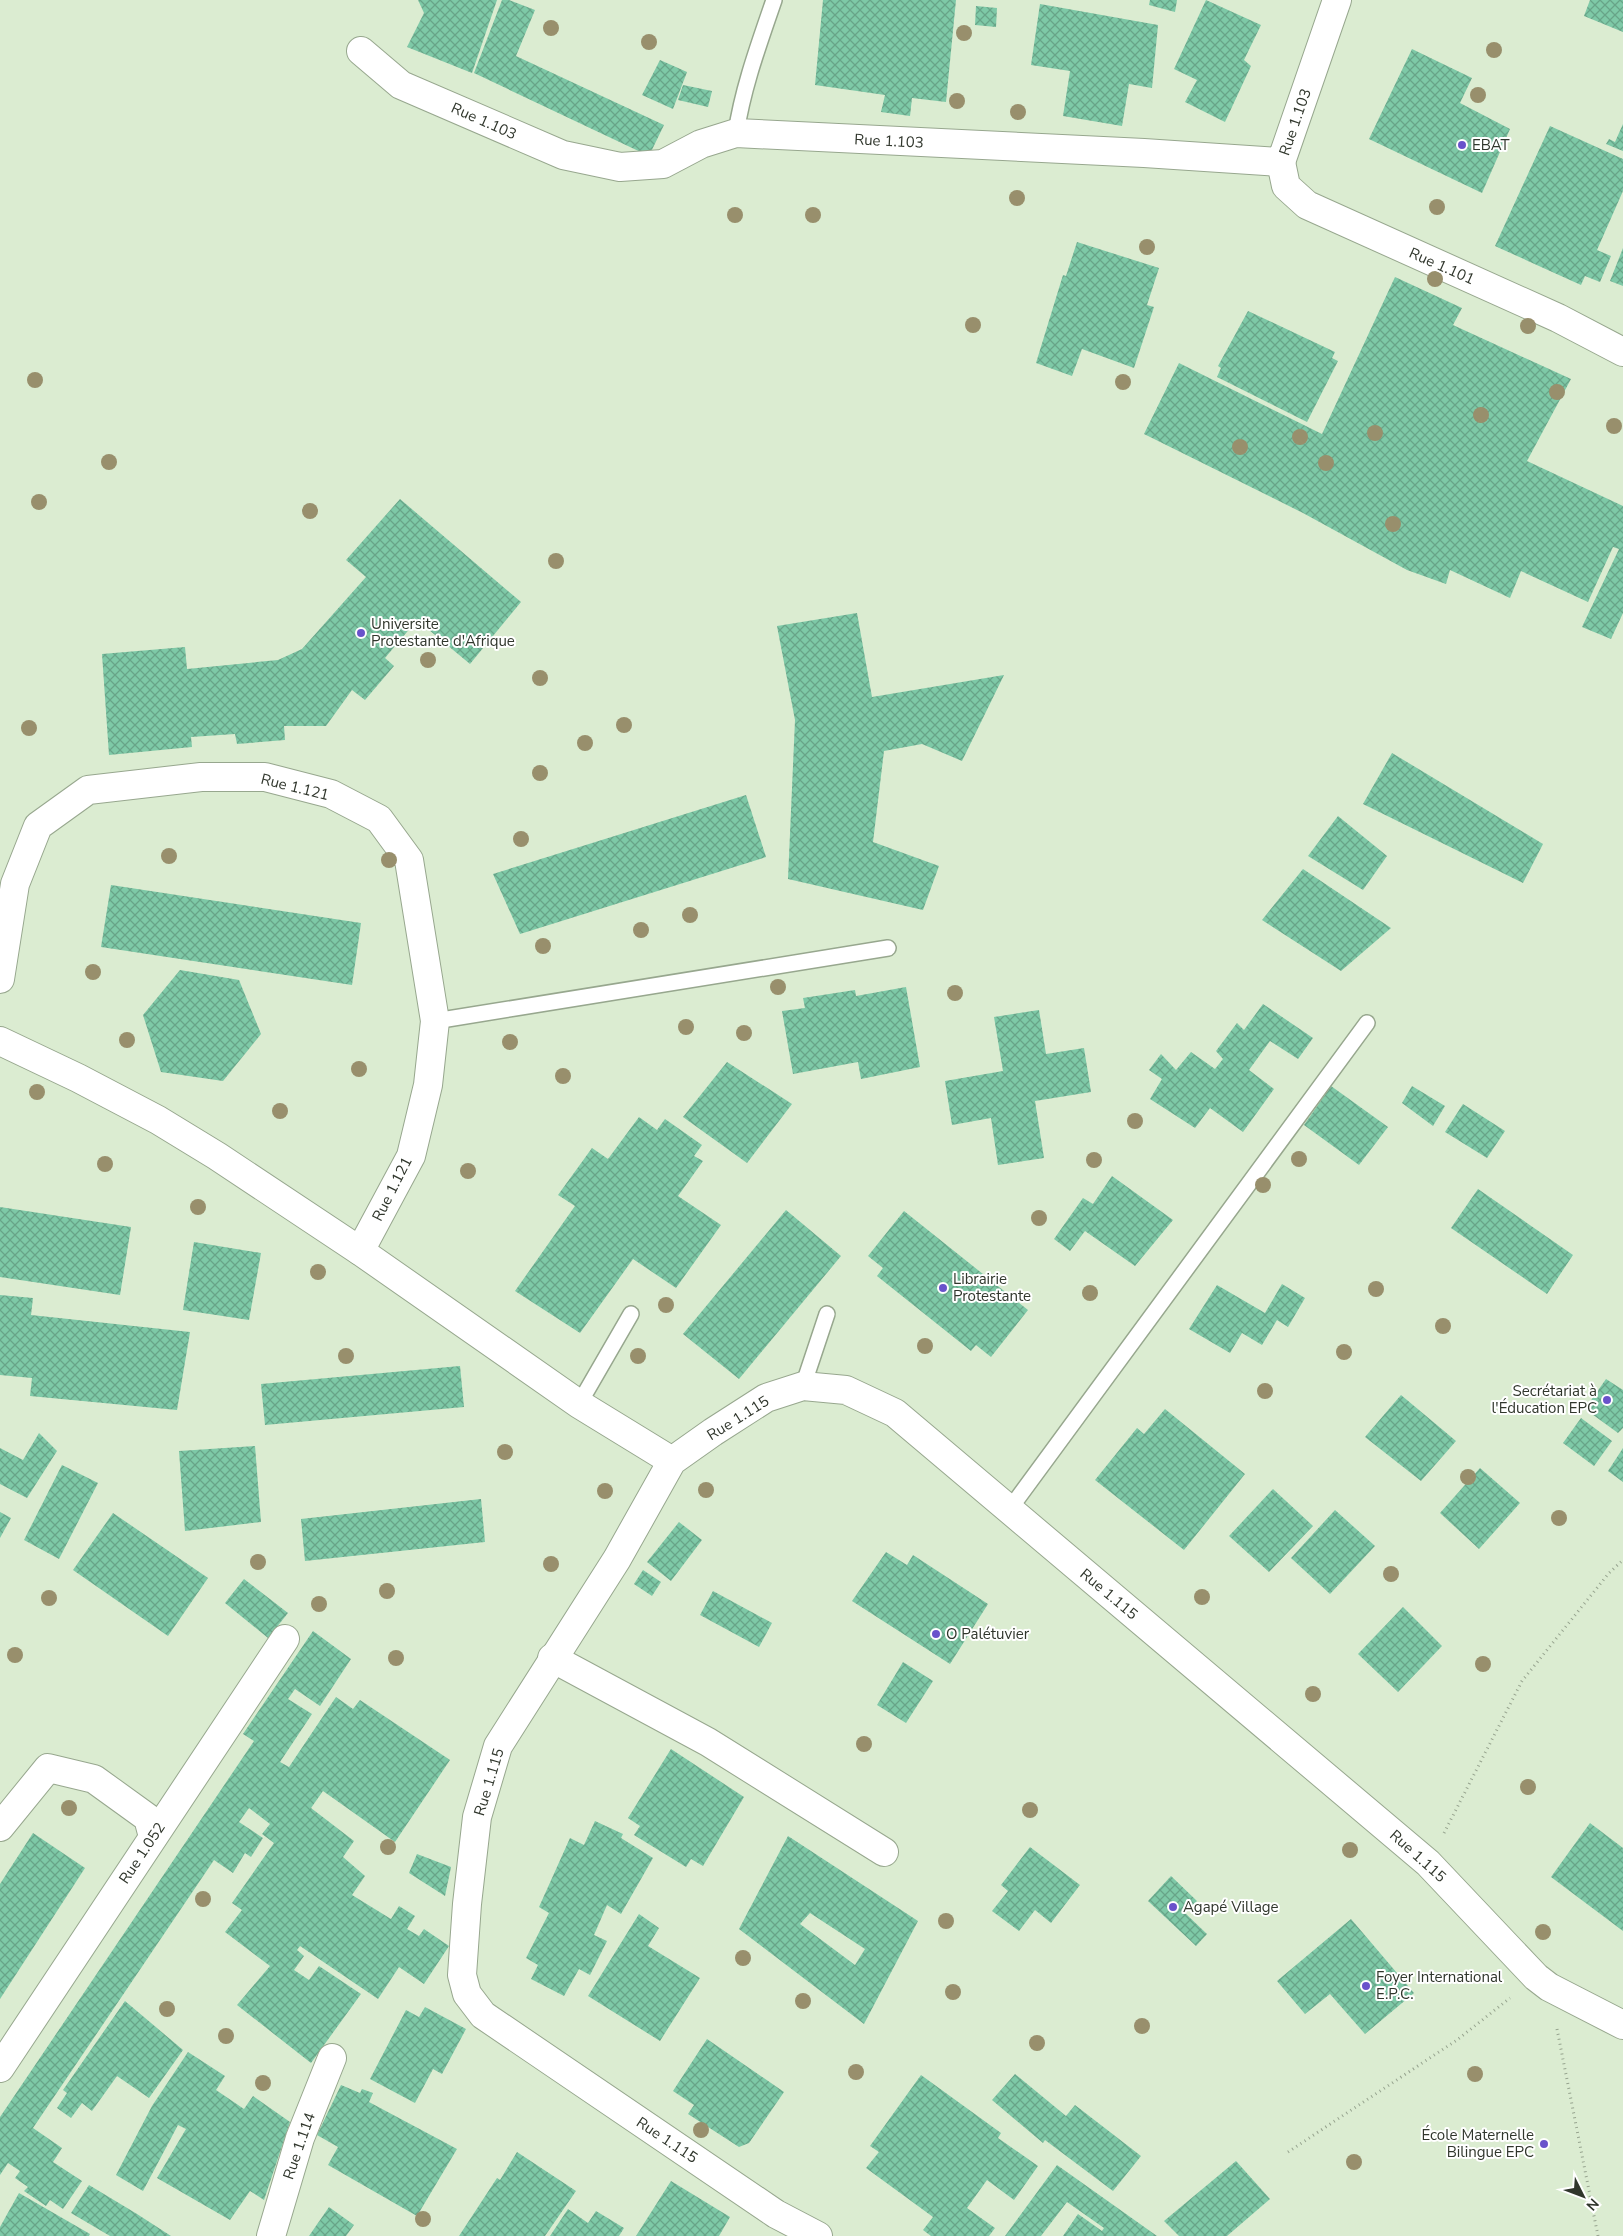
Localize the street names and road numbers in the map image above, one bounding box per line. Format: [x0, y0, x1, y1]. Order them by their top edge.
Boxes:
street label: Rue 1.103 [1274, 86, 1316, 158]
street label: Rue 1.103 [448, 98, 520, 144]
street label: Rue 1.103 [854, 129, 924, 153]
street label: Rue 1.101 [1406, 243, 1478, 289]
street label: Rue 1.121 [259, 769, 331, 805]
street label: Rue 1.121 [367, 1153, 417, 1225]
street label: Rue 1.115 [703, 1391, 773, 1445]
street label: Rue 1.115 [1076, 1564, 1142, 1624]
street label: Rue 1.115 [469, 1746, 509, 1818]
street label: Rue 1.052 [114, 1819, 170, 1887]
street label: Rue 1.115 [1385, 1825, 1451, 1887]
street label: Rue 1.114 [278, 2110, 320, 2182]
street label: Rue 1.115 [633, 2112, 701, 2168]

